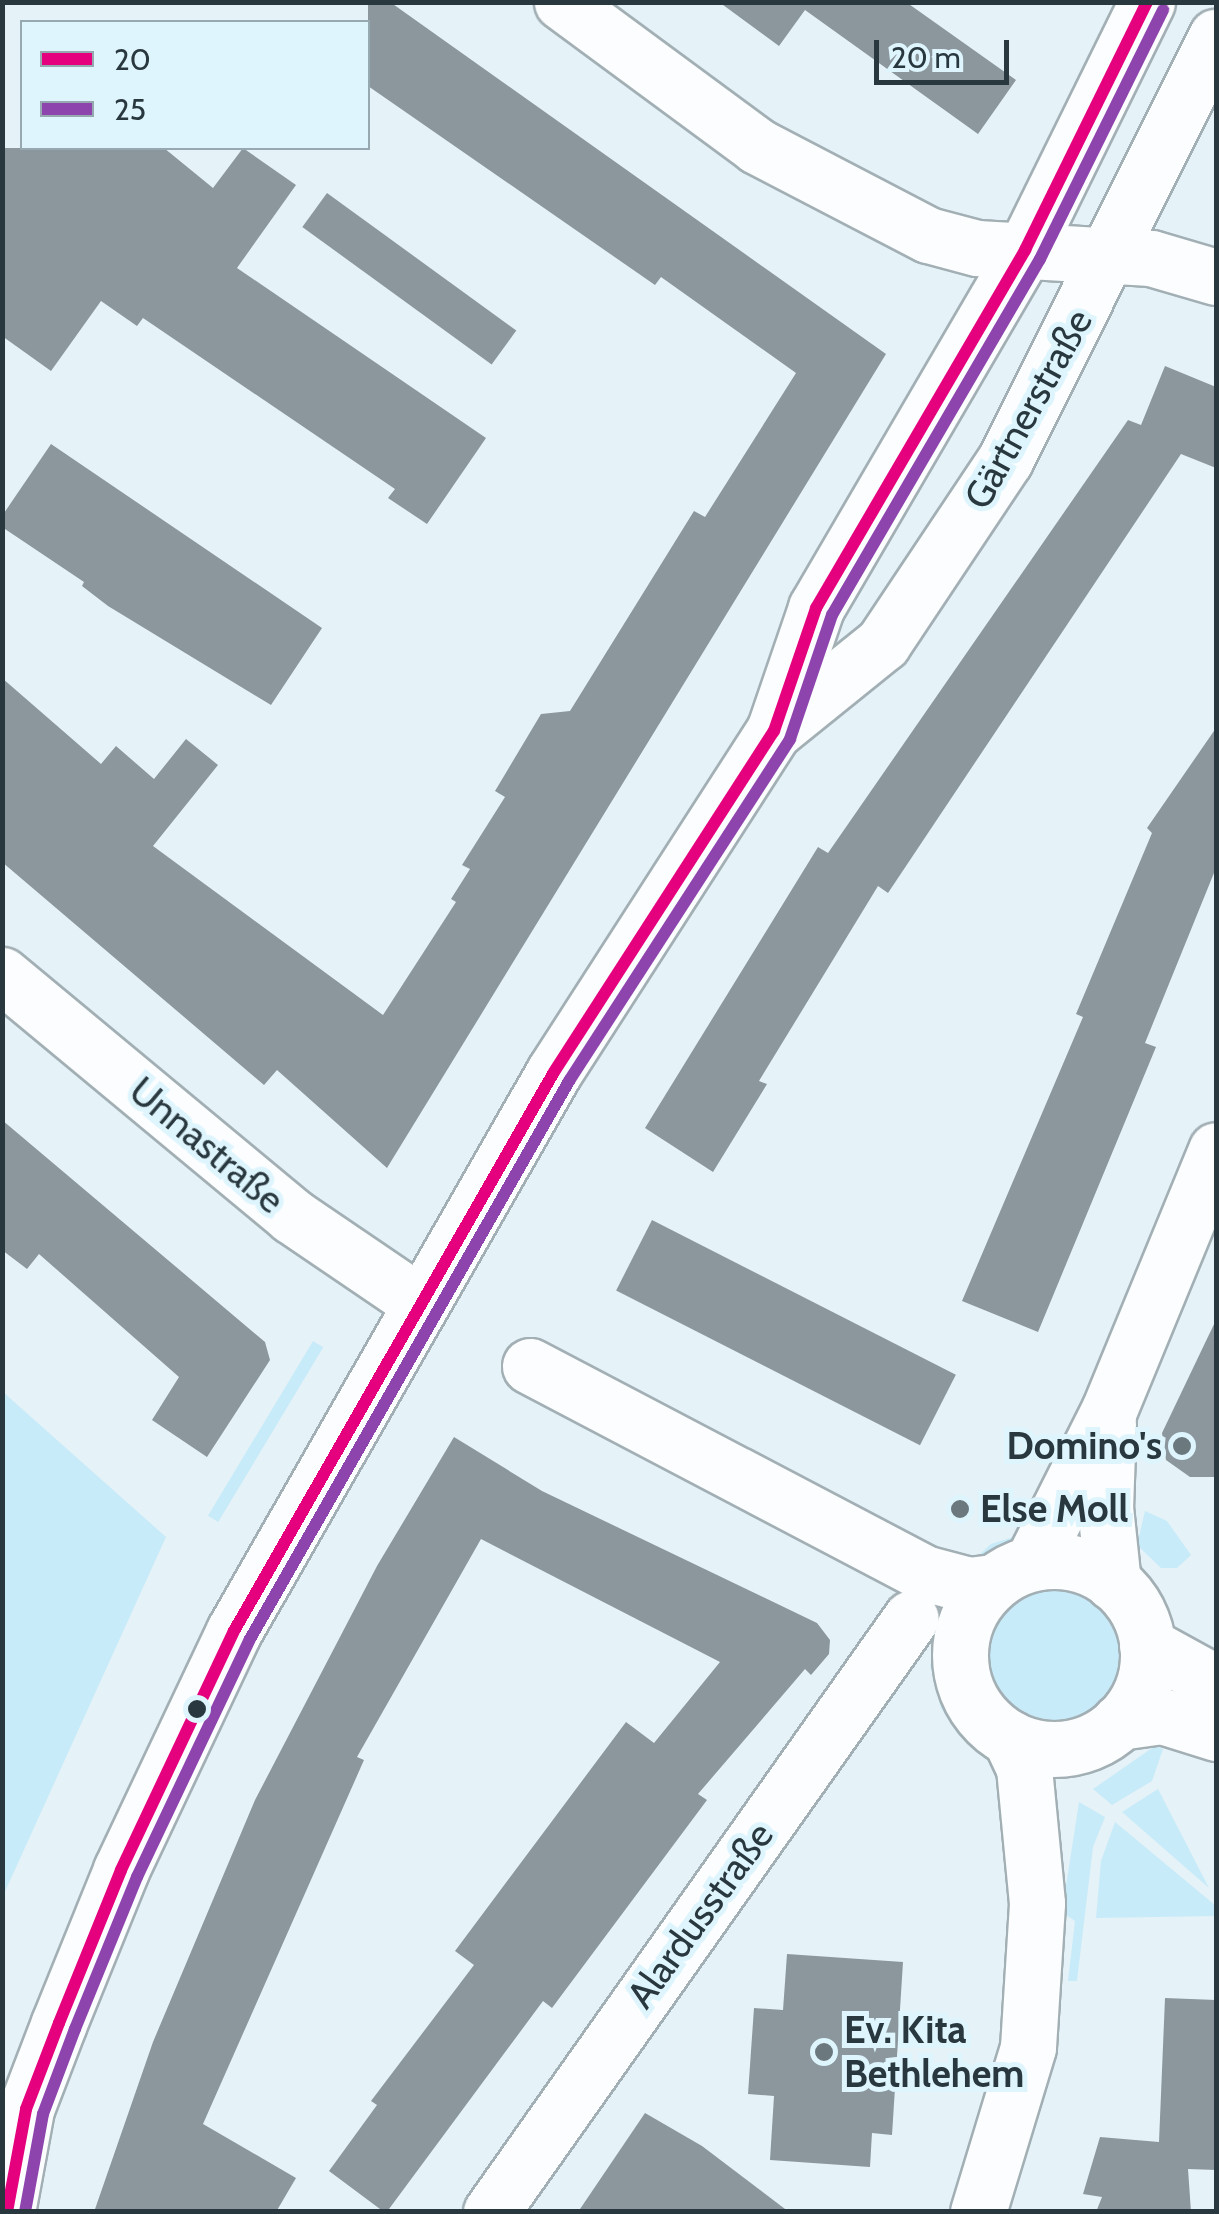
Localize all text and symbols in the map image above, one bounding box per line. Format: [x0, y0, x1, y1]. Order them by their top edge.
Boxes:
legend [20, 20, 370, 150]
scale bar [879, 20, 1014, 82]
text: 20 m [891, 39, 961, 76]
text: 20 [114, 41, 151, 78]
text: 25 [114, 91, 146, 128]
street label: Gärtnerstraße [954, 301, 1102, 517]
street label: Unnastraße [121, 1067, 293, 1223]
place label: Domino's [1007, 1423, 1162, 1469]
marker: Domino's [1171, 1435, 1193, 1457]
place label: Else Moll [980, 1486, 1129, 1532]
marker: Else Moll [949, 1498, 971, 1520]
unlabelled marker [187, 1699, 207, 1719]
street label: Alardusstraße [617, 1813, 783, 2017]
place label: Ev. Kita Bethlehem [844, 2007, 1024, 2096]
marker: Ev. Kita Bethlehem [813, 2041, 835, 2063]

